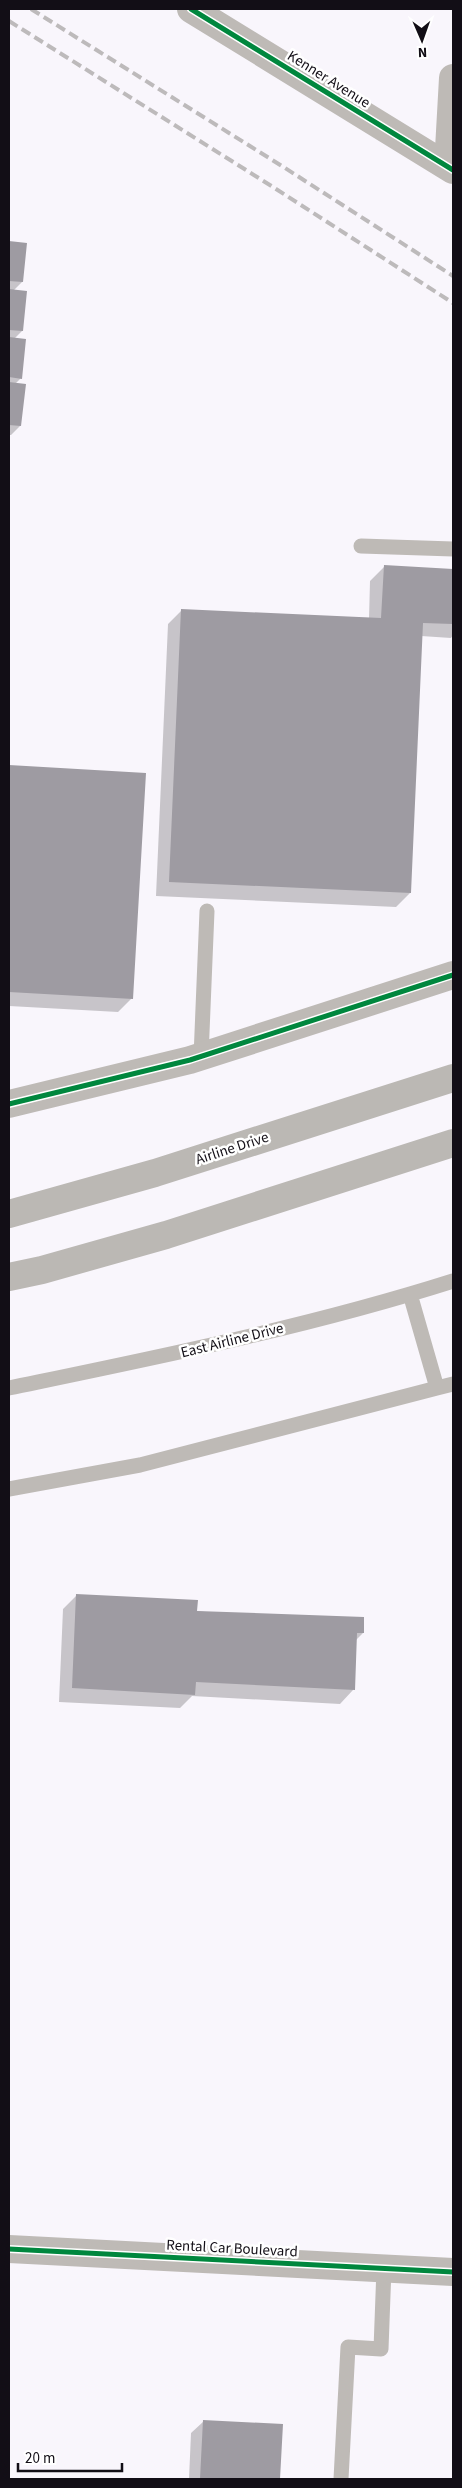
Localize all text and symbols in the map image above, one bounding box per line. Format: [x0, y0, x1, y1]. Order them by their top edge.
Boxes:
north arrow [397, 15, 447, 65]
text: N [417, 42, 427, 62]
street label: Kenner Avenue [283, 46, 374, 113]
street label: Airline Drive [193, 1127, 271, 1170]
street label: East Airline Drive [179, 1318, 286, 1363]
street label: Rental Car Boulevard [166, 2235, 298, 2262]
scale bar [18, 2440, 121, 2472]
text: 20 m [25, 2448, 55, 2469]

